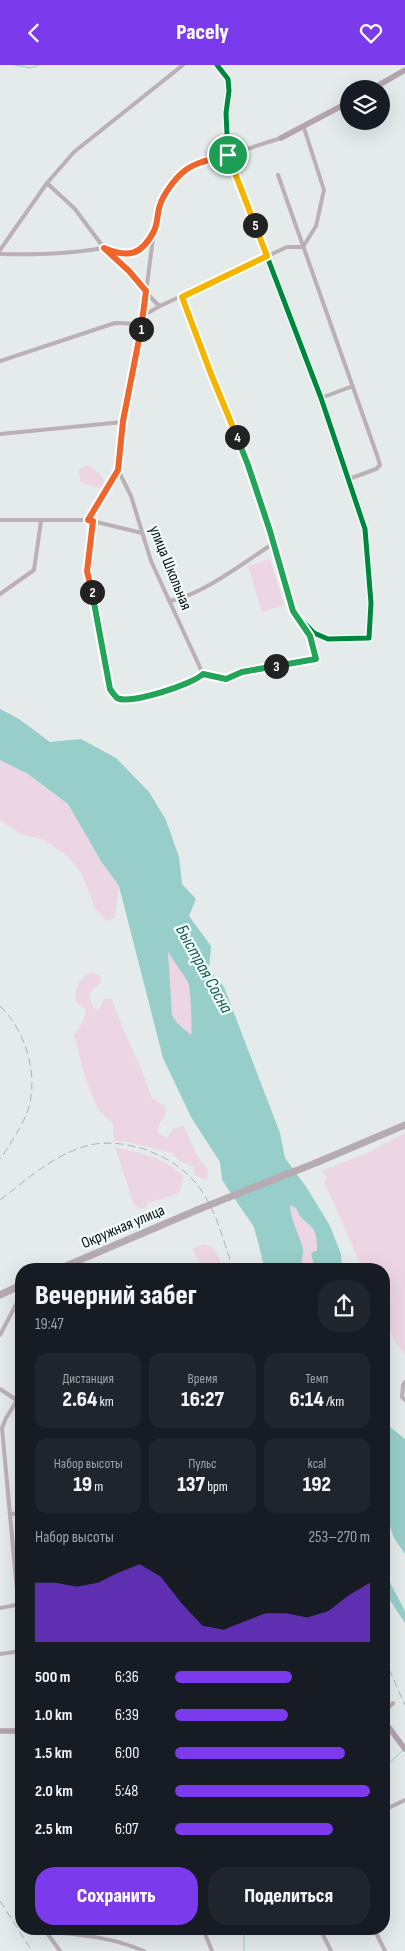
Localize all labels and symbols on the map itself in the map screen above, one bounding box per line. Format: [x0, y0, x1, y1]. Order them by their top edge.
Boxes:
pin [207, 134, 249, 176]
pin: 5 [242, 213, 268, 237]
pin: 1 [128, 317, 154, 341]
pin: 4 [224, 425, 250, 449]
street label: улица Школьная [144, 523, 196, 613]
pin: 2 [80, 579, 104, 605]
pin: 3 [264, 653, 288, 679]
water label: Быстрая Сосна [171, 921, 237, 1018]
street label: Окружная улица [78, 1201, 168, 1253]

